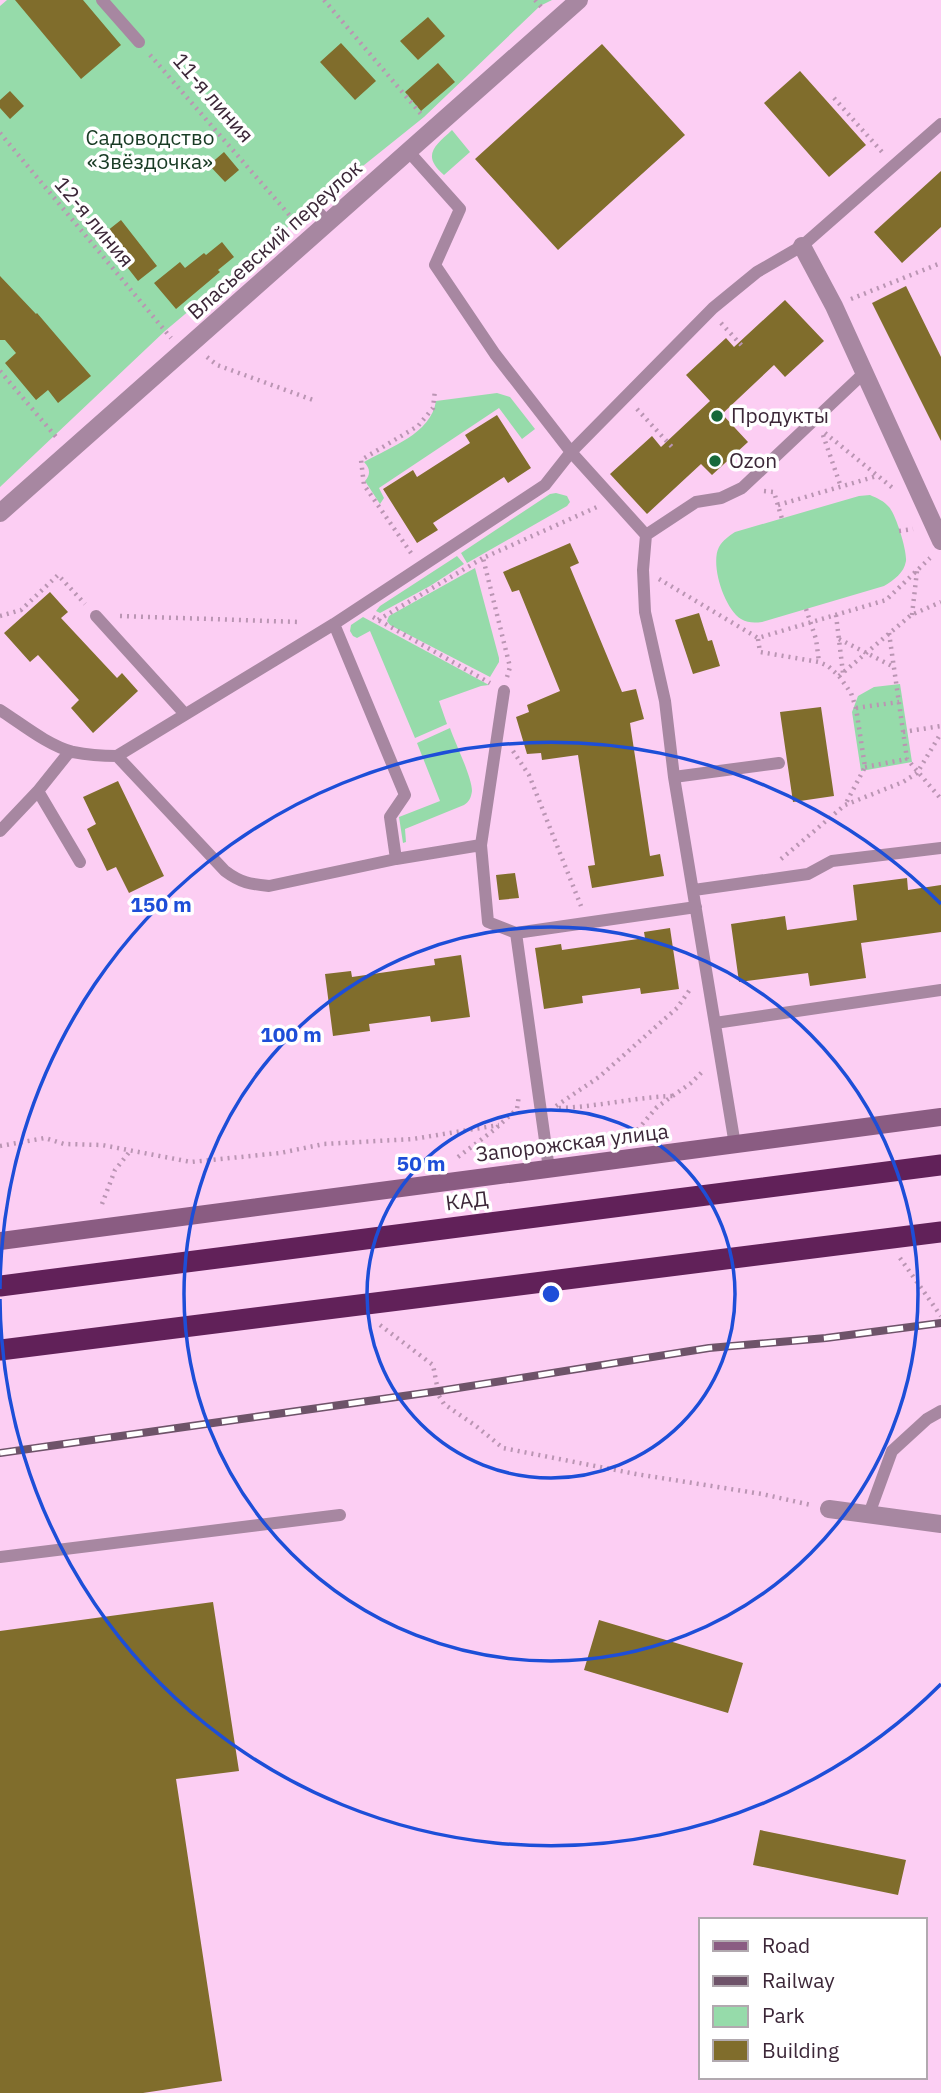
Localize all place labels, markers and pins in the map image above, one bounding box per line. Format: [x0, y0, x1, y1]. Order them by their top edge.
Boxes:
place label: Продукты [731, 401, 829, 429]
marker: Продукты [709, 408, 725, 424]
place label: Ozon [729, 446, 777, 474]
marker: Ozon [707, 453, 723, 469]
centre of rings [539, 1282, 563, 1306]

